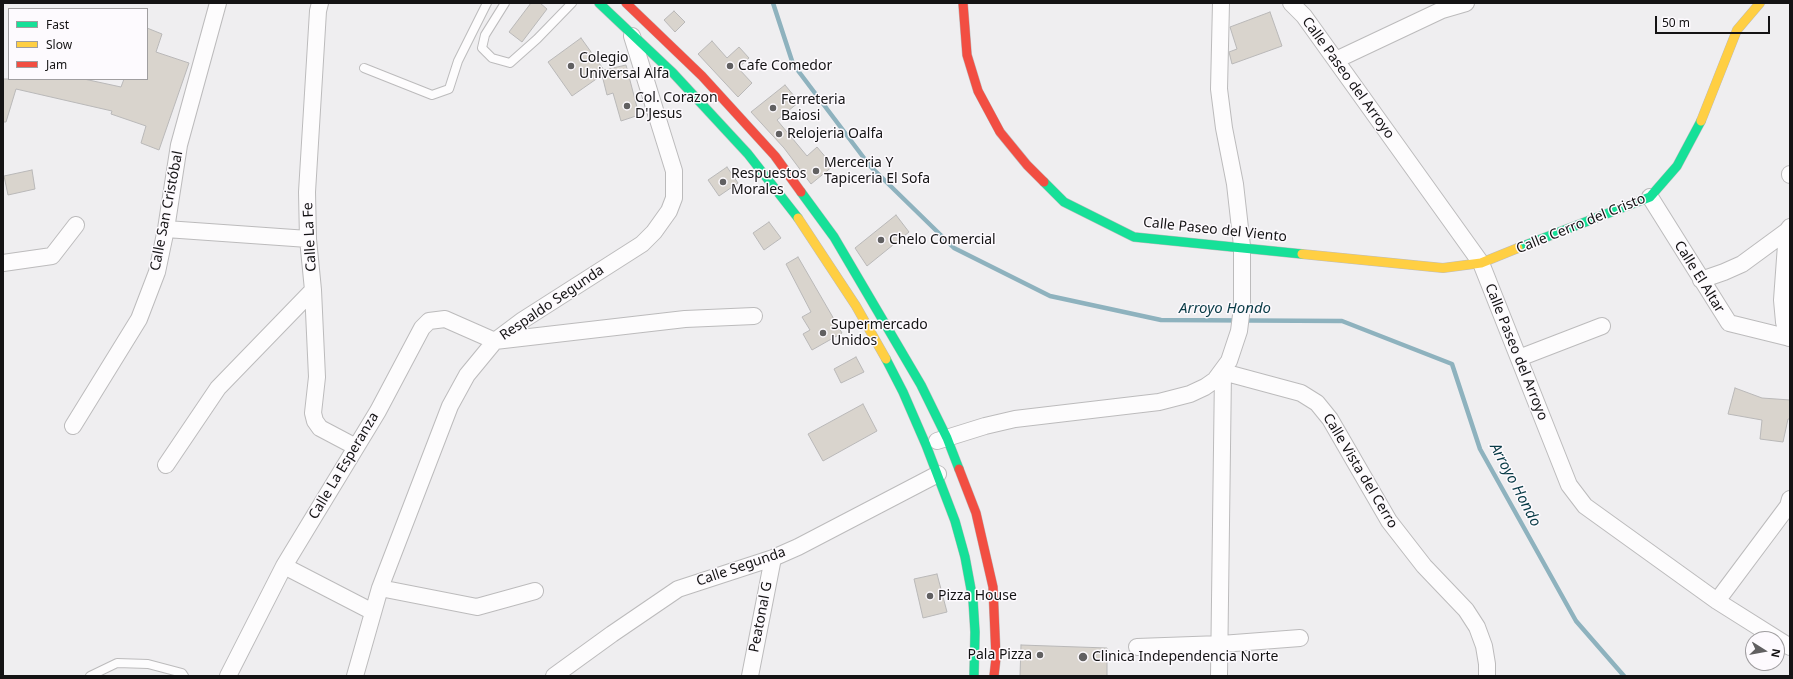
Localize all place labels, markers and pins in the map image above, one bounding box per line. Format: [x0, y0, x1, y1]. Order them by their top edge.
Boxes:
place label: Colegio Universal Alfa [579, 50, 669, 82]
place label: Cafe Comedor [738, 58, 832, 74]
marker: Colegio Universal Alfa [566, 61, 576, 71]
marker: Cafe Comedor [725, 61, 735, 71]
place label: Col. Corazon D'Jesus [635, 90, 718, 122]
place label: Ferreteria Baiosi [781, 92, 846, 124]
marker: Col. Corazon D'Jesus [622, 101, 632, 111]
marker: Ferreteria Baiosi [768, 103, 778, 113]
place label: Relojeria Oalfa [787, 126, 883, 142]
marker: Relojeria Oalfa [774, 129, 784, 139]
place label: Merceria Y Tapiceria El Sofa [824, 155, 930, 188]
place label: Respuestos Morales [731, 166, 806, 198]
marker: Merceria Y Tapiceria El Sofa [811, 166, 821, 176]
marker: Respuestos Morales [718, 177, 728, 187]
place label: Chelo Comercial [889, 232, 996, 248]
marker: Chelo Comercial [876, 235, 886, 245]
place label: Supermercado Unidos [831, 317, 928, 350]
marker: Supermercado Unidos [818, 328, 828, 338]
place label: Pizza House [938, 588, 1017, 604]
marker: Pizza House [925, 591, 935, 601]
place label: Pala Pizza [967, 647, 1032, 663]
place label: Clinica Independencia Norte [1092, 649, 1278, 665]
marker: Pala Pizza [1035, 650, 1045, 660]
marker: Clinica Independencia Norte [1077, 651, 1089, 663]

